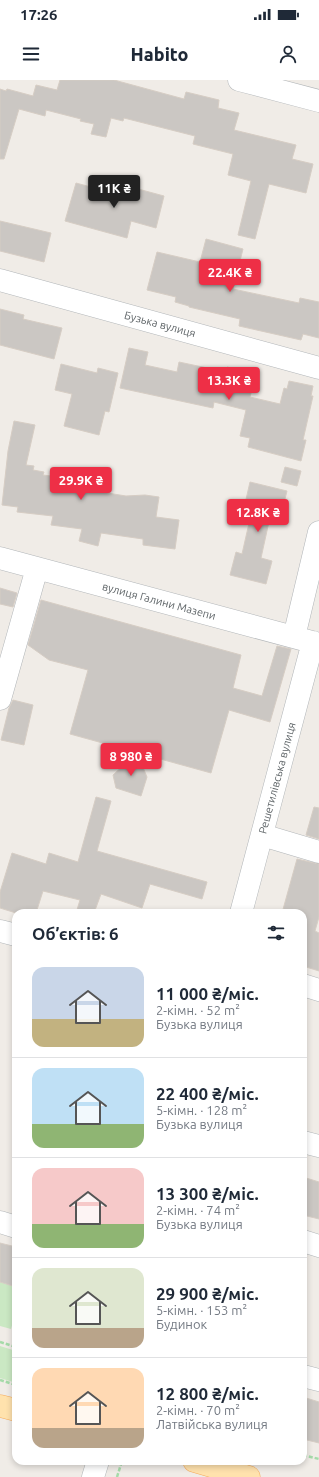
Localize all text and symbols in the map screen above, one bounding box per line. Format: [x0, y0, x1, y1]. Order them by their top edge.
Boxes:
text: 17:26 [20, 6, 58, 23]
icon: menu [20, 43, 42, 65]
icon: person [277, 43, 299, 65]
text: Habito [131, 44, 188, 64]
pin: 11K ₴ [86, 175, 142, 209]
text: 11K ₴ [97, 181, 131, 195]
pin: 22.4K ₴ [193, 259, 267, 293]
text: 22.4K ₴ [208, 265, 252, 279]
street label: Бузька вулиця [123, 309, 197, 339]
pin: 13.3K ₴ [192, 367, 266, 401]
text: 13.3K ₴ [207, 373, 251, 387]
pin: 29.9K ₴ [44, 467, 118, 501]
text: 29.9K ₴ [59, 473, 103, 487]
pin: 12.8K ₴ [221, 499, 295, 533]
text: 12.8K ₴ [236, 505, 280, 519]
street label: вулиця Галини Мазепи [101, 580, 217, 622]
street label: Решетилівська вулиця [256, 721, 298, 835]
pin: 8 980 ₴ [94, 743, 168, 777]
text: 8 980 ₴ [110, 749, 152, 763]
icon: filters [265, 922, 287, 944]
text: Об’єктів: 6 [32, 924, 119, 943]
icon: home [64, 983, 112, 1031]
text: 11 000 ₴/міс. [156, 984, 259, 1003]
text: 2-кімн. · 52 m² [156, 1003, 240, 1017]
text: Бузька вулиця [156, 1017, 243, 1031]
icon: home [64, 1084, 112, 1132]
text: 22 400 ₴/міс. [156, 1084, 259, 1103]
text: 5-кімн. · 128 m² [156, 1103, 247, 1117]
text: Бузька вулиця [156, 1117, 243, 1131]
icon: home [64, 1184, 112, 1232]
text: 13 300 ₴/міс. [156, 1184, 259, 1203]
text: 2-кімн. · 74 m² [156, 1203, 240, 1217]
text: Бузька вулиця [156, 1217, 243, 1231]
icon: home [64, 1284, 112, 1332]
text: 29 900 ₴/міс. [156, 1284, 259, 1303]
text: 5-кімн. · 153 m² [156, 1303, 247, 1317]
text: Будинок [156, 1317, 207, 1331]
icon: home [64, 1384, 112, 1432]
text: 12 800 ₴/міс. [156, 1384, 259, 1403]
text: 2-кімн. · 70 m² [156, 1403, 240, 1417]
text: Латвійська вулиця [156, 1417, 268, 1431]

